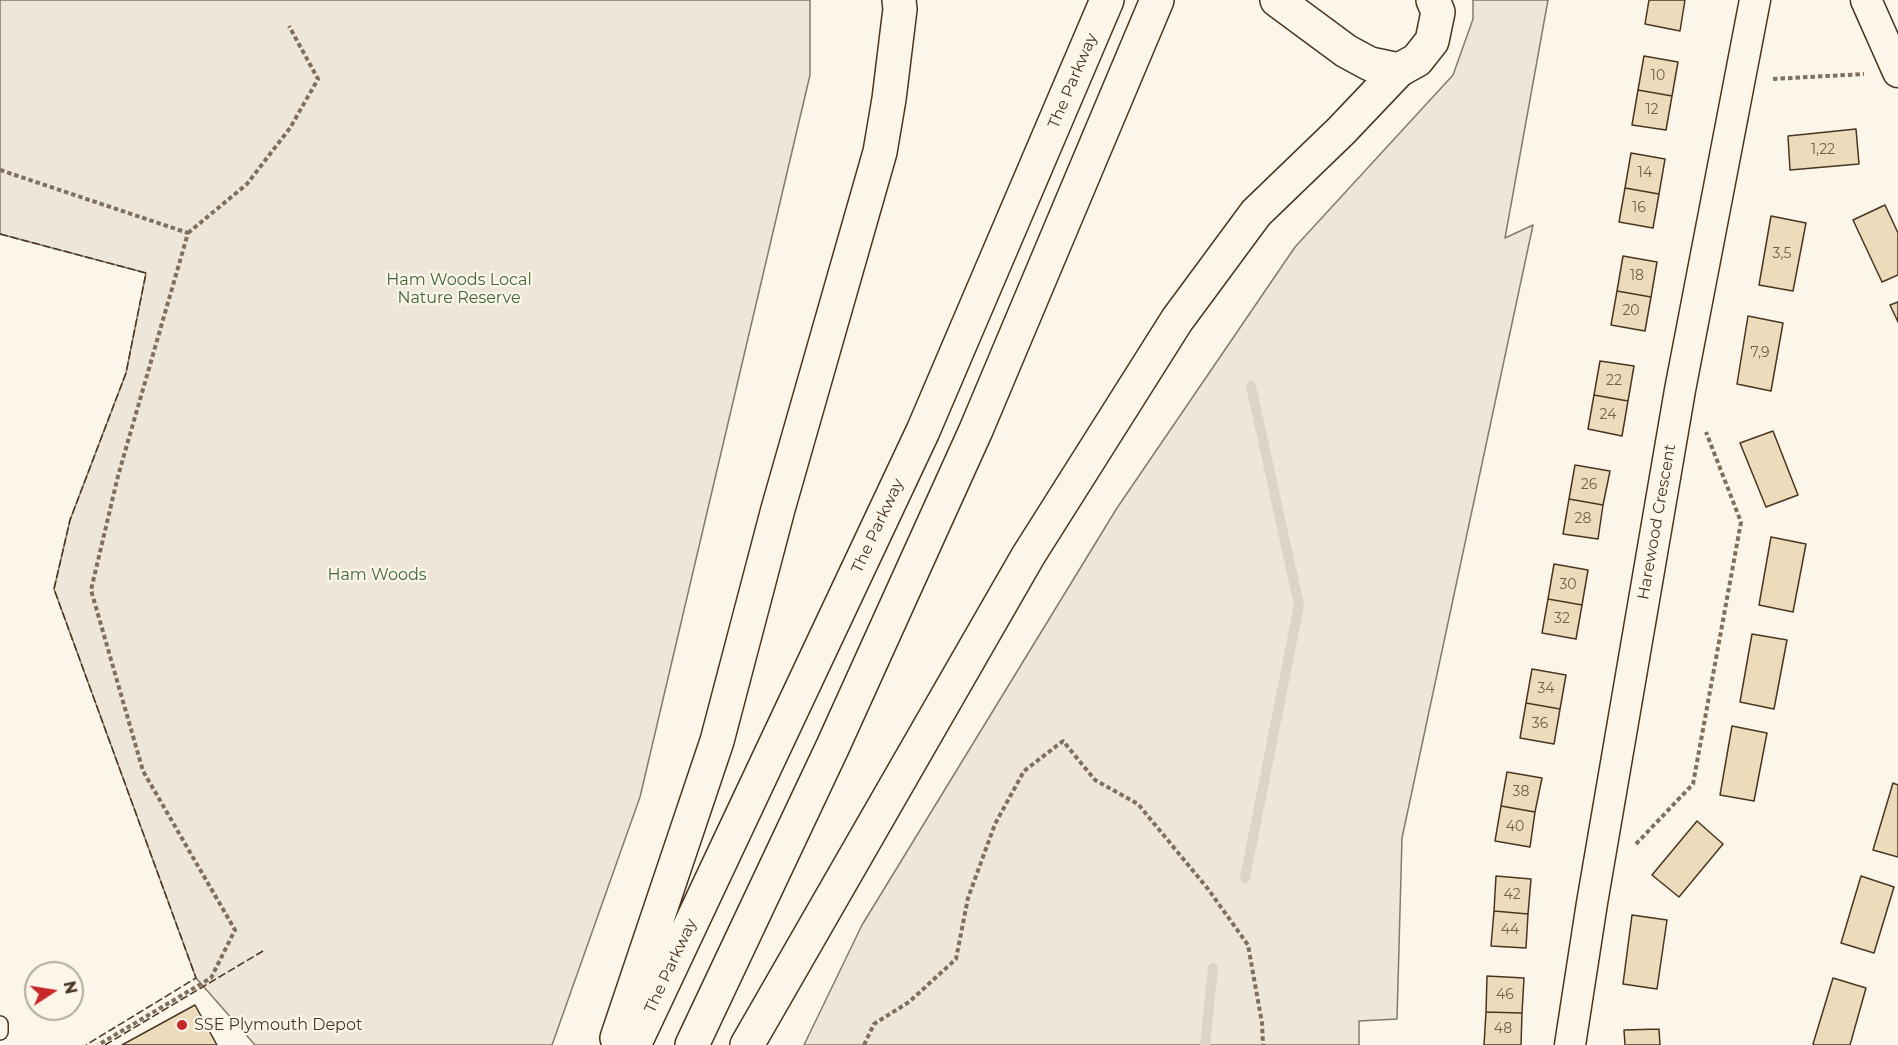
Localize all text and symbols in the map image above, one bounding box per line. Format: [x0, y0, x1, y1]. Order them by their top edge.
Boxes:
street label: The Parkway [1044, 31, 1102, 131]
house number: 10 [1651, 68, 1665, 84]
house number: 12 [1645, 102, 1659, 118]
house number: 1,22 [1811, 142, 1835, 158]
house number: 14 [1638, 165, 1652, 181]
house number: 16 [1632, 200, 1646, 216]
house number: 3,5 [1773, 246, 1791, 262]
house number: 18 [1630, 268, 1644, 284]
park label: Ham Woods Local Nature Reserve [386, 270, 532, 308]
house number: 20 [1622, 303, 1640, 319]
house number: 7,9 [1750, 345, 1770, 361]
house number: 22 [1606, 373, 1622, 389]
house number: 24 [1600, 407, 1616, 423]
street label: Harewood Crescent [1634, 443, 1680, 601]
street label: The Parkway [848, 476, 908, 576]
house number: 26 [1581, 477, 1597, 493]
house number: 28 [1575, 511, 1591, 527]
park label: Ham Woods [327, 565, 427, 585]
house number: 30 [1559, 577, 1577, 593]
house number: 32 [1554, 611, 1570, 627]
house number: 34 [1537, 681, 1555, 697]
house number: 36 [1532, 716, 1548, 732]
house number: 38 [1513, 784, 1529, 800]
house number: 40 [1506, 819, 1524, 835]
house number: 42 [1503, 887, 1521, 903]
street label: The Parkway [641, 916, 701, 1016]
house number: 44 [1501, 922, 1519, 938]
north arrow [24, 961, 84, 1021]
text: N [60, 979, 81, 996]
house number: 46 [1496, 987, 1514, 1003]
place label: SSE Plymouth Depot [194, 1015, 362, 1035]
marker: SSE Plymouth Depot [175, 1018, 189, 1032]
house number: 48 [1494, 1021, 1512, 1037]

